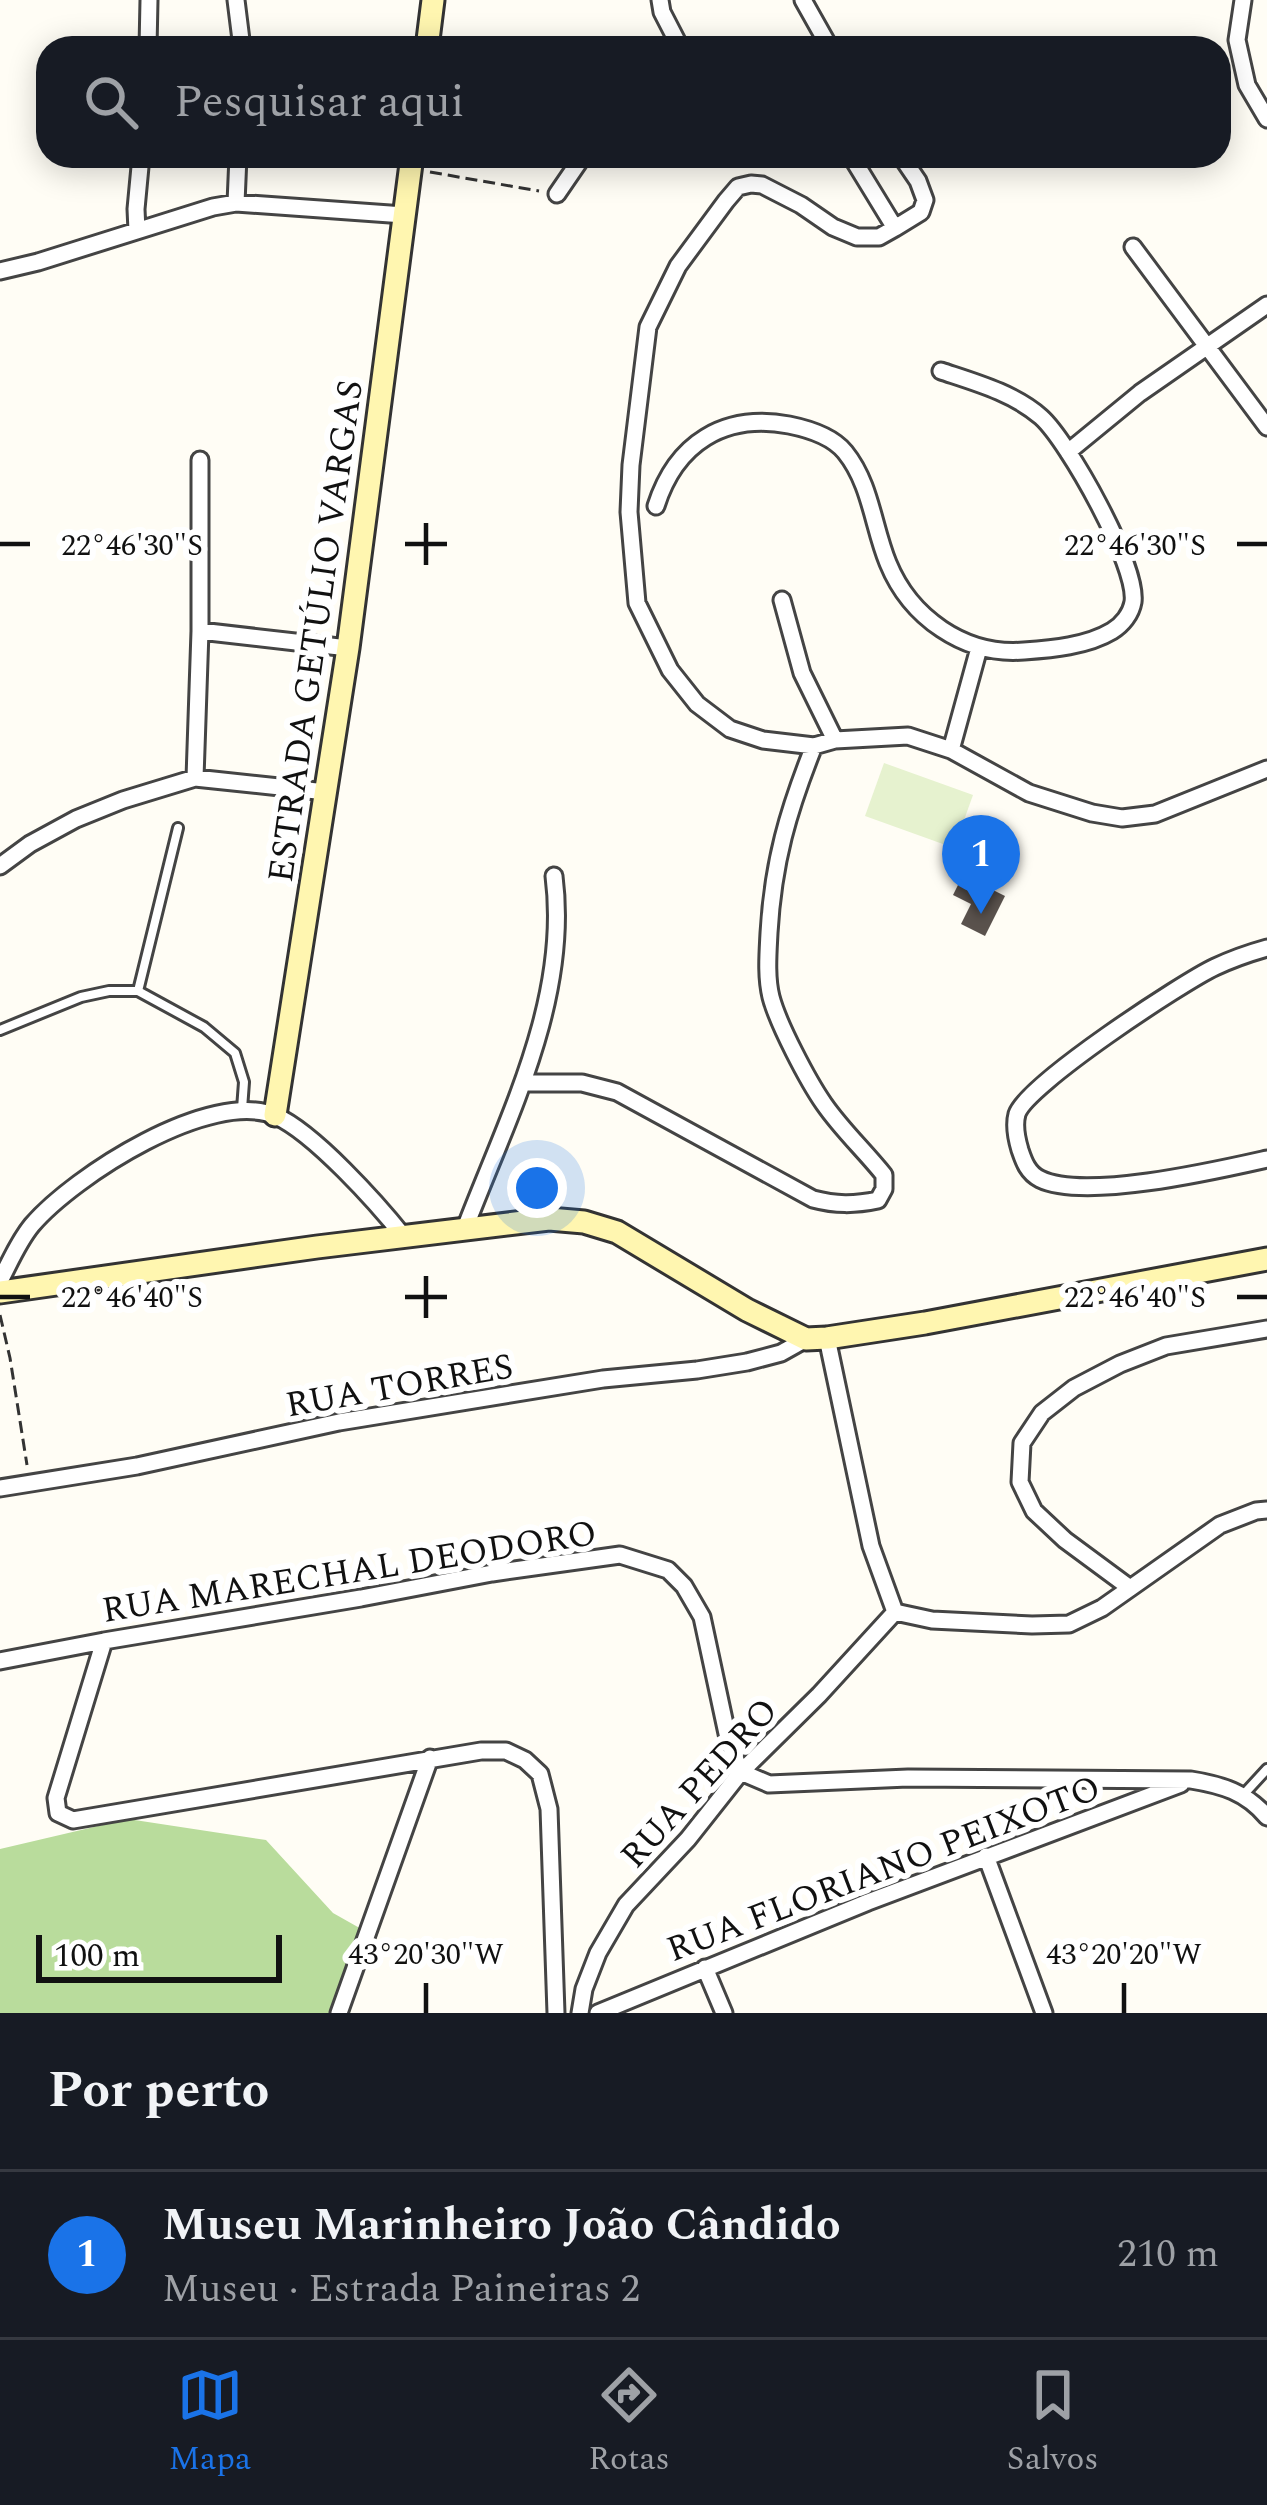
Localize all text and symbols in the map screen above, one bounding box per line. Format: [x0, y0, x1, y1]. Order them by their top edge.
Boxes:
search box [36, 36, 1231, 168]
text: Pesquisar aqui [174, 68, 464, 137]
icon: search [78, 69, 144, 135]
street label: ESTRADA GETÚLIO VARGAS [254, 376, 379, 886]
text: 22°46'30"S [61, 523, 203, 569]
text: 22°46'30"S [1064, 523, 1206, 569]
pin: 1 [942, 815, 1020, 914]
your location [507, 1158, 567, 1218]
text: 22°46'40"S [61, 1275, 203, 1321]
text: 22°46'40"S [1064, 1275, 1206, 1321]
street label: RUA TORRES [281, 1339, 518, 1434]
street label: RUA MARECHAL DEODORO [98, 1506, 601, 1639]
street label: RUA PEDRO [608, 1686, 792, 1882]
street label: RUA FLORIANO PEIXOTO [659, 1761, 1109, 1978]
scale bar [36, 1929, 282, 1982]
text: 100 m [54, 1931, 140, 1981]
text: 43°20'30"W [348, 1932, 504, 1978]
text: 43°20'20"W [1046, 1932, 1202, 1978]
text: Por perto [48, 2052, 270, 2130]
text: Museu Marinheiro João Cândido [162, 2191, 841, 2260]
text: 1 [76, 2225, 98, 2284]
text: 210 m [1117, 2225, 1219, 2284]
text: Museu · Estrada Paineiras 2 [162, 2260, 640, 2319]
tab: Mapa [168, 2362, 251, 2484]
tab: Rotas [588, 2362, 670, 2484]
tab: Salvos [1007, 2362, 1099, 2484]

